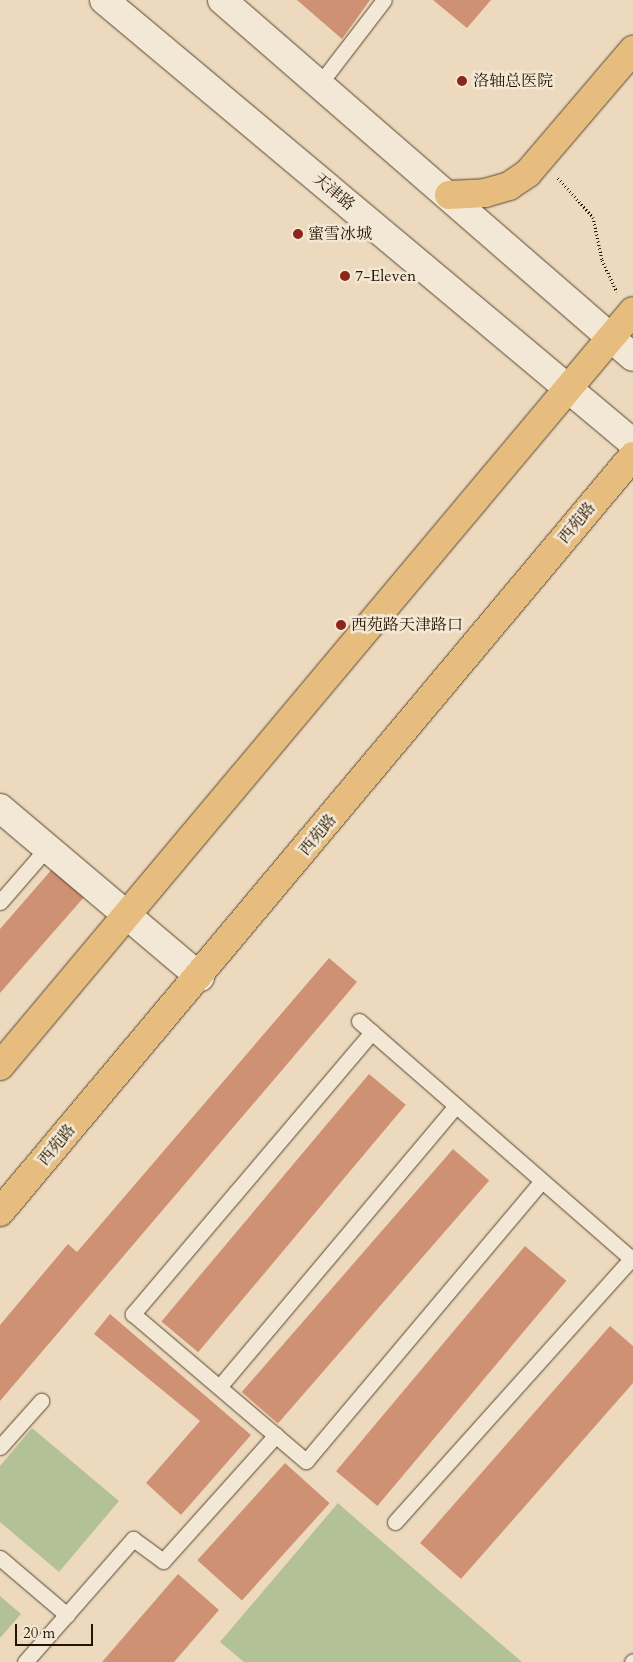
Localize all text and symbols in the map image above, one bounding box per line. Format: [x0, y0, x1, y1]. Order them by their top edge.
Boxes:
place label: 洛轴总医院 [473, 71, 553, 91]
marker: 洛轴总医院 [455, 74, 469, 88]
street label: 天津路 [309, 169, 359, 215]
place label: 蜜雪冰城 [308, 224, 372, 244]
marker: 蜜雪冰城 [292, 228, 304, 240]
place label: 7-Eleven [355, 266, 416, 286]
marker: 7-Eleven [339, 270, 351, 282]
street label: 西苑路 [554, 498, 600, 548]
place label: 西苑路天津路口 [351, 615, 463, 635]
marker: 西苑路天津路口 [335, 619, 347, 631]
street label: 西苑路 [295, 810, 341, 860]
street label: 西苑路 [34, 1120, 80, 1170]
scale bar [18, 1614, 95, 1646]
text: 20 m [23, 1623, 55, 1643]

